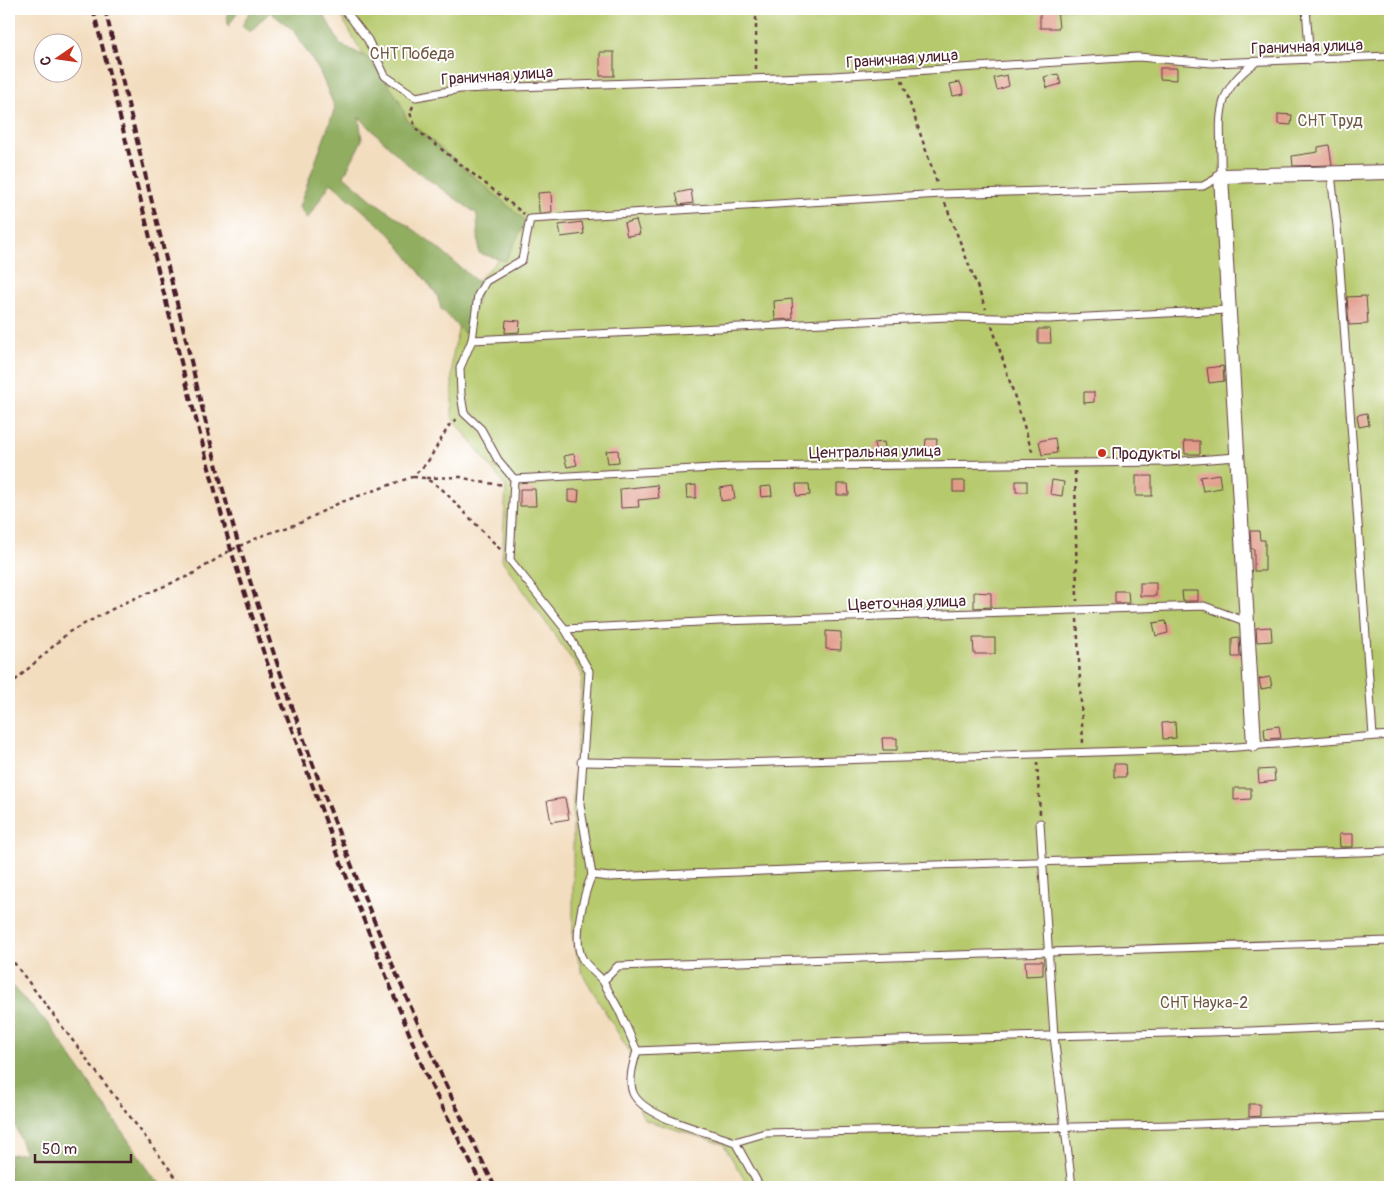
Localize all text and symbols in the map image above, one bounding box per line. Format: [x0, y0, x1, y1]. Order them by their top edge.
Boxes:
north arrow [32, 32, 82, 82]
street label: Граничная улица [1251, 35, 1363, 59]
park label: СНТ Победа [370, 44, 454, 64]
street label: Граничная улица [845, 45, 959, 73]
text: С [36, 54, 55, 67]
street label: Граничная улица [440, 62, 554, 90]
park label: СНТ Труд [1297, 111, 1363, 131]
street label: Центральная улица [809, 441, 941, 463]
place label: Продукты [1112, 444, 1181, 464]
marker: Продукты [1096, 447, 1108, 459]
street label: Цветочная улица [848, 591, 966, 615]
park label: СНТ Наука-2 [1160, 993, 1248, 1013]
scale bar [35, 1131, 131, 1163]
text: 50 m [42, 1140, 77, 1159]

